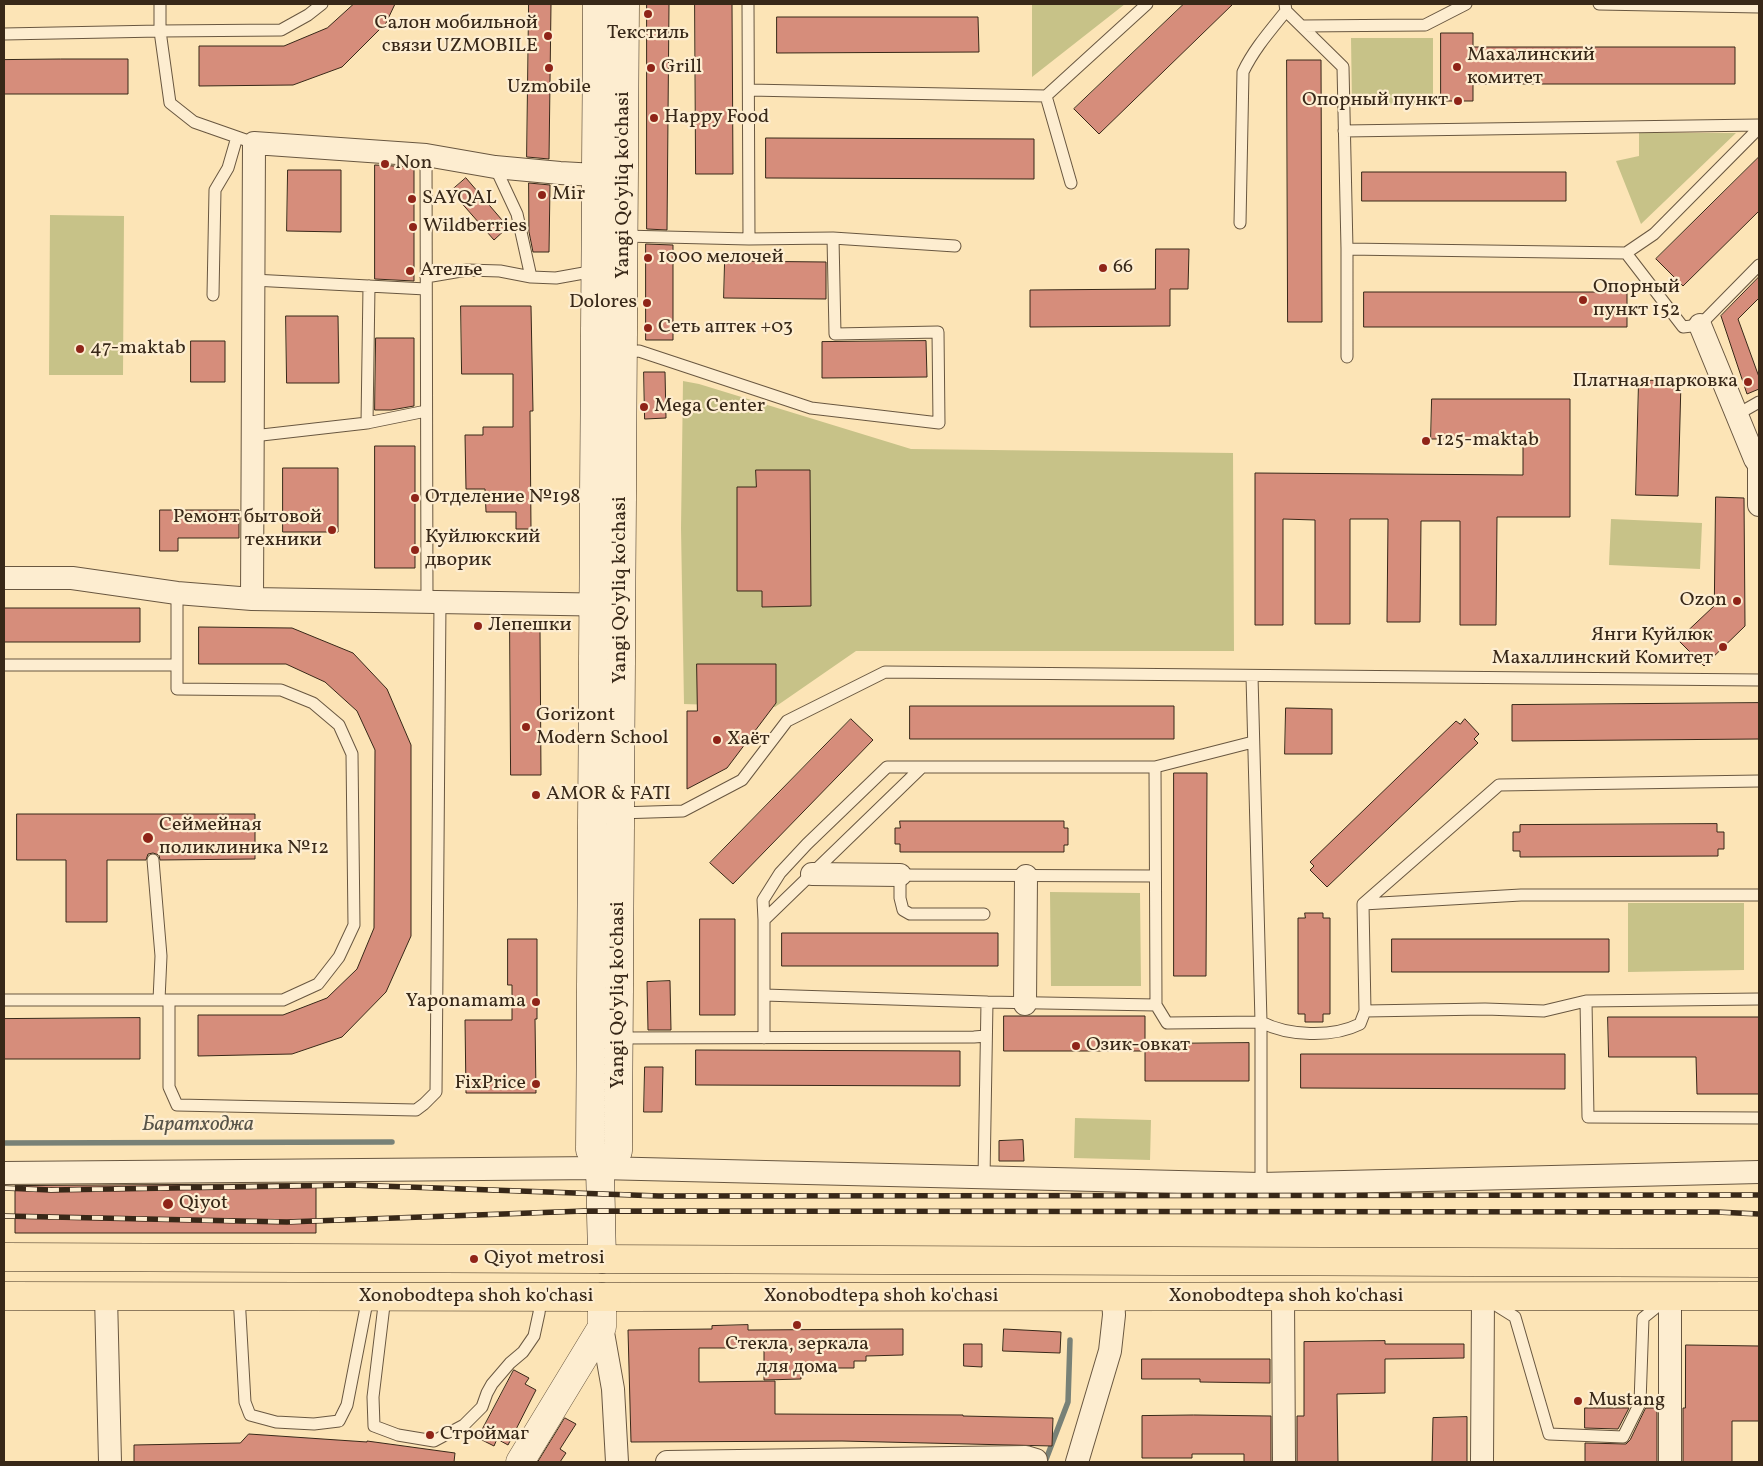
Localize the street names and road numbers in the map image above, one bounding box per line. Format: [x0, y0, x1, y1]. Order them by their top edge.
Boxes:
street label: Yangi Qo'yliq ko'chasi [612, 91, 636, 279]
street label: Yangi Qo'yliq ko'chasi [609, 496, 633, 684]
street label: Yangi Qo'yliq ko'chasi [607, 901, 631, 1089]
street label: Xonobodtepa shoh ko'chasi [358, 1285, 594, 1309]
street label: Xonobodtepa shoh ko'chasi [763, 1285, 999, 1309]
street label: Xonobodtepa shoh ko'chasi [1168, 1285, 1404, 1309]

